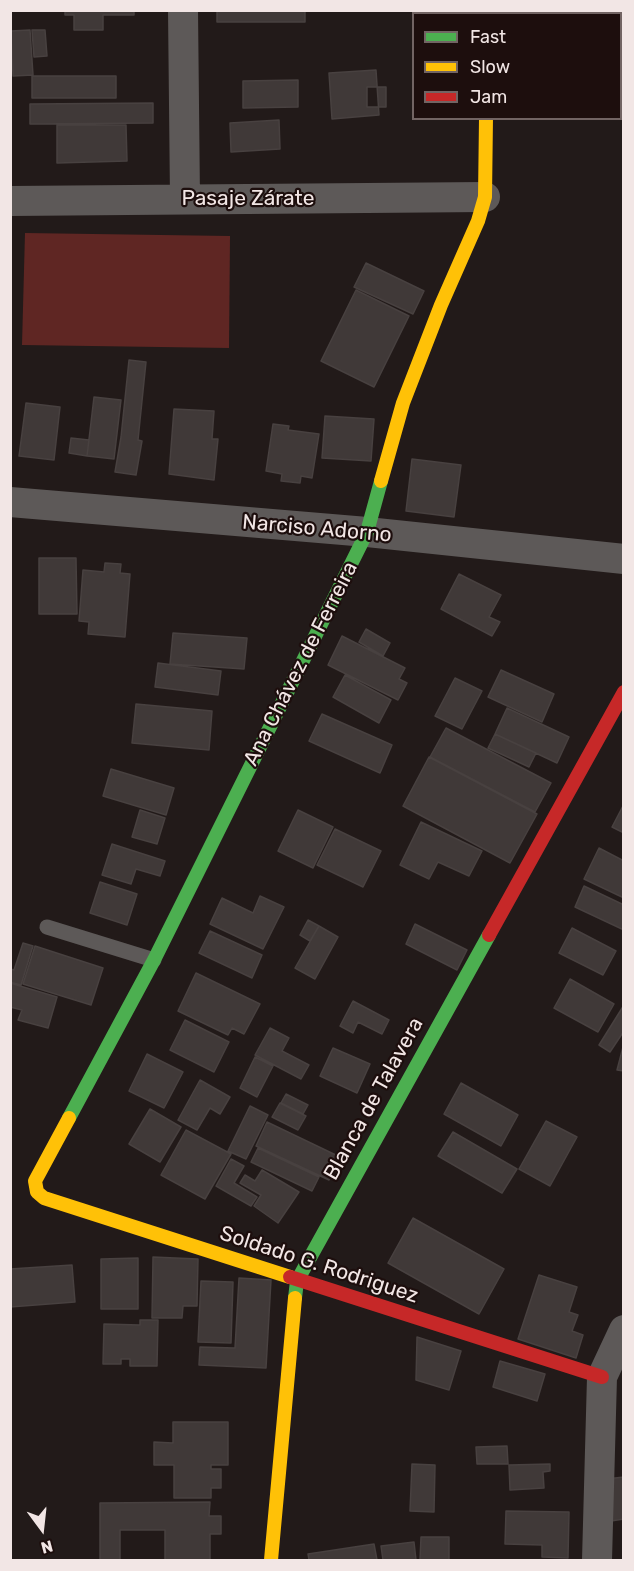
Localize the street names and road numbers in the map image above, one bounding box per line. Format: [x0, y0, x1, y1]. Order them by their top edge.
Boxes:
street label: Pasaje Zárate [181, 186, 315, 212]
street label: Narciso Adorno [241, 510, 393, 548]
street label: Ana Chávez de Ferreira [239, 558, 363, 770]
street label: Blanca de Talavera [319, 1013, 429, 1185]
street label: Soldado G. Rodriguez [217, 1221, 421, 1309]

